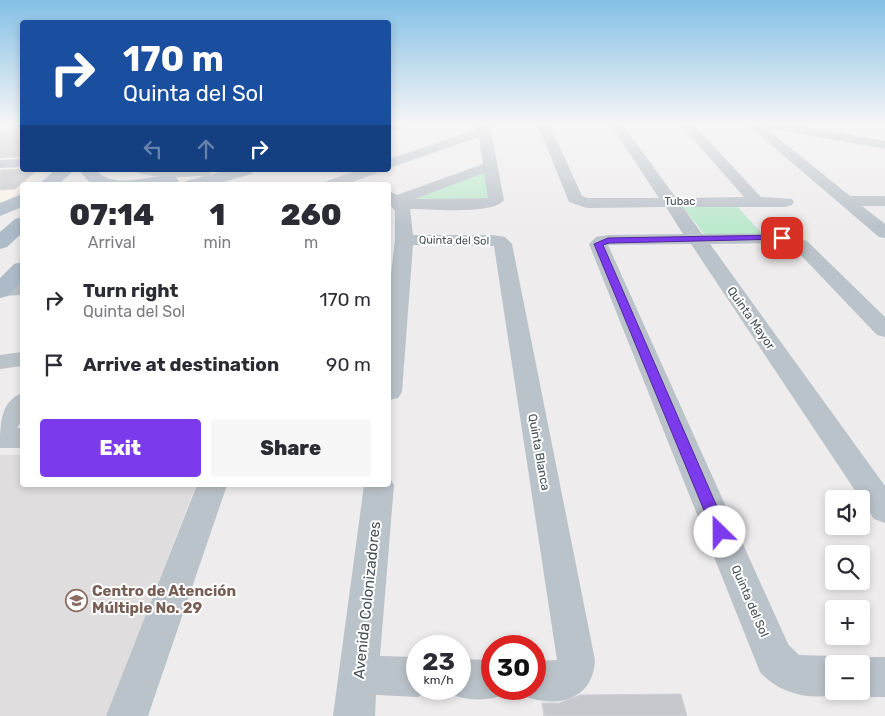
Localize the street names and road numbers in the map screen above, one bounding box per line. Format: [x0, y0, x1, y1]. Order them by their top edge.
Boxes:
street label: Tubac [665, 195, 695, 208]
street label: Quinta del Sol [419, 233, 489, 248]
street label: Quinta Mayor [724, 284, 778, 353]
street label: Quinta Blanca [525, 412, 553, 492]
street label: Avenida Colonizadores [350, 520, 384, 680]
street label: Quinta del Sol [729, 563, 771, 639]

